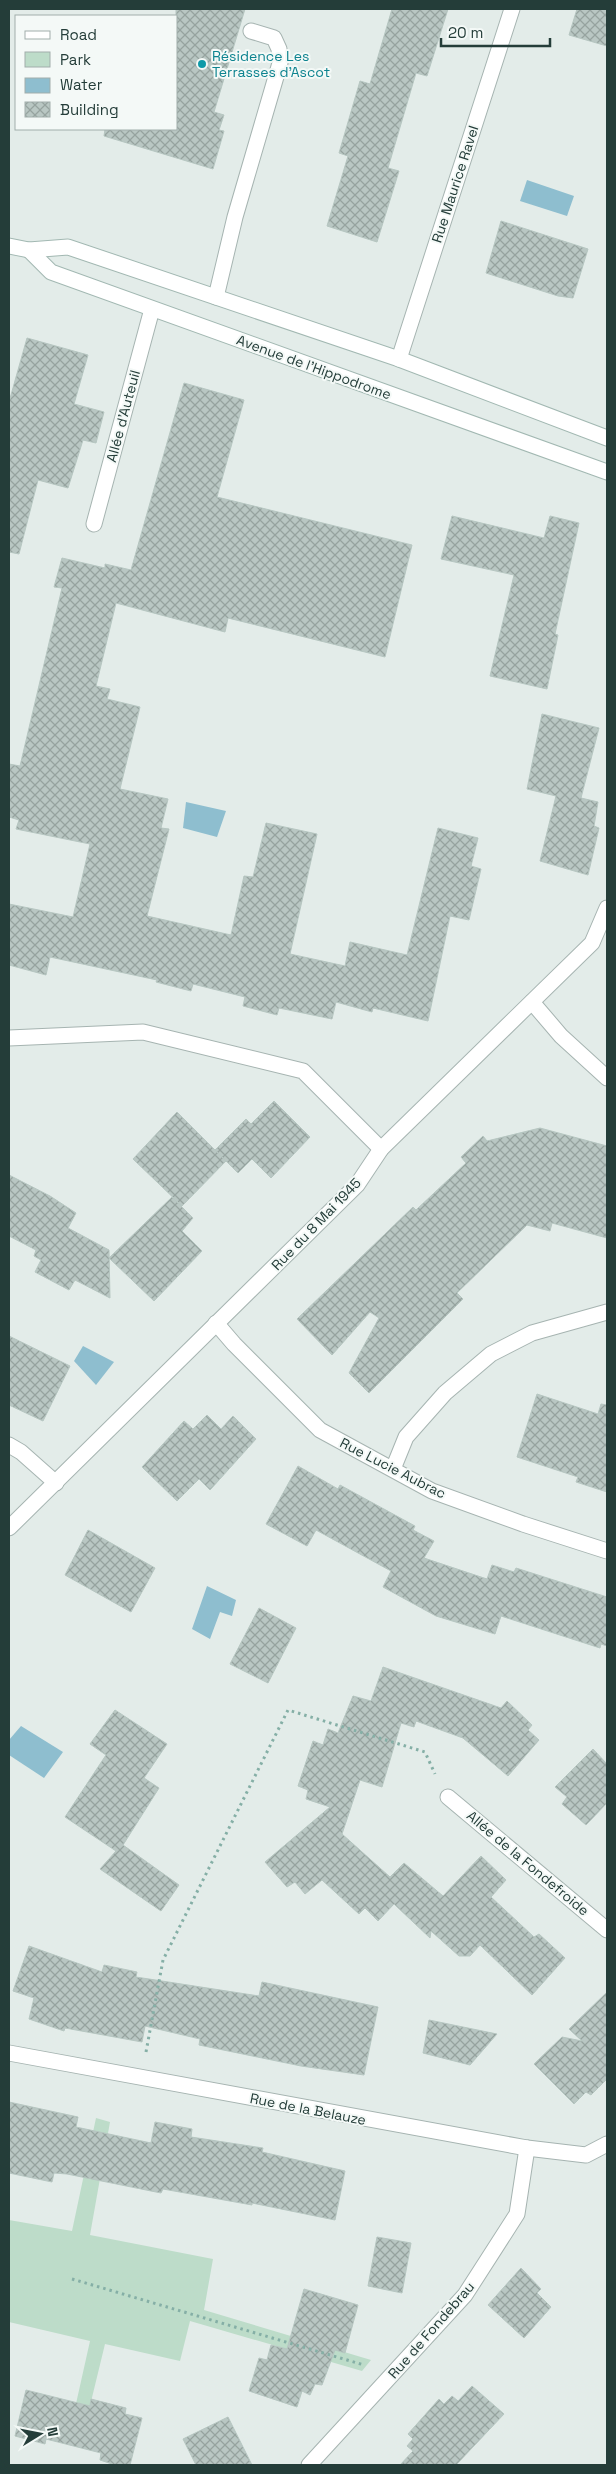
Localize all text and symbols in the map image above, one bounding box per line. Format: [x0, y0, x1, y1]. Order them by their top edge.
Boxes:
legend [15, 15, 178, 130]
scale bar [441, 15, 550, 47]
text: 20 m [448, 23, 483, 42]
text: Road [60, 25, 97, 44]
place label: Résidence Les Terrasses d'Ascot [212, 47, 330, 81]
text: Park [60, 50, 91, 69]
marker: Résidence Les Terrasses d'Ascot [196, 58, 208, 70]
text: Water [60, 75, 103, 94]
text: Building [60, 100, 119, 119]
street label: Rue Maurice Ravel [428, 123, 482, 245]
street label: Avenue de l'Hippodrome [234, 331, 394, 403]
street label: Allée d'Auteuil [102, 368, 144, 464]
street label: Rue du 8 Mai 1945 [267, 1174, 365, 1274]
street label: Rue Lucie Aubrac [337, 1434, 449, 1502]
street label: Allée de la Fondefroide [463, 1807, 593, 1919]
street label: Rue de la Belauze [248, 2089, 368, 2129]
street label: Rue de Fondebrau [384, 2278, 478, 2382]
north arrow [15, 2409, 65, 2459]
text: N [43, 2426, 62, 2438]

